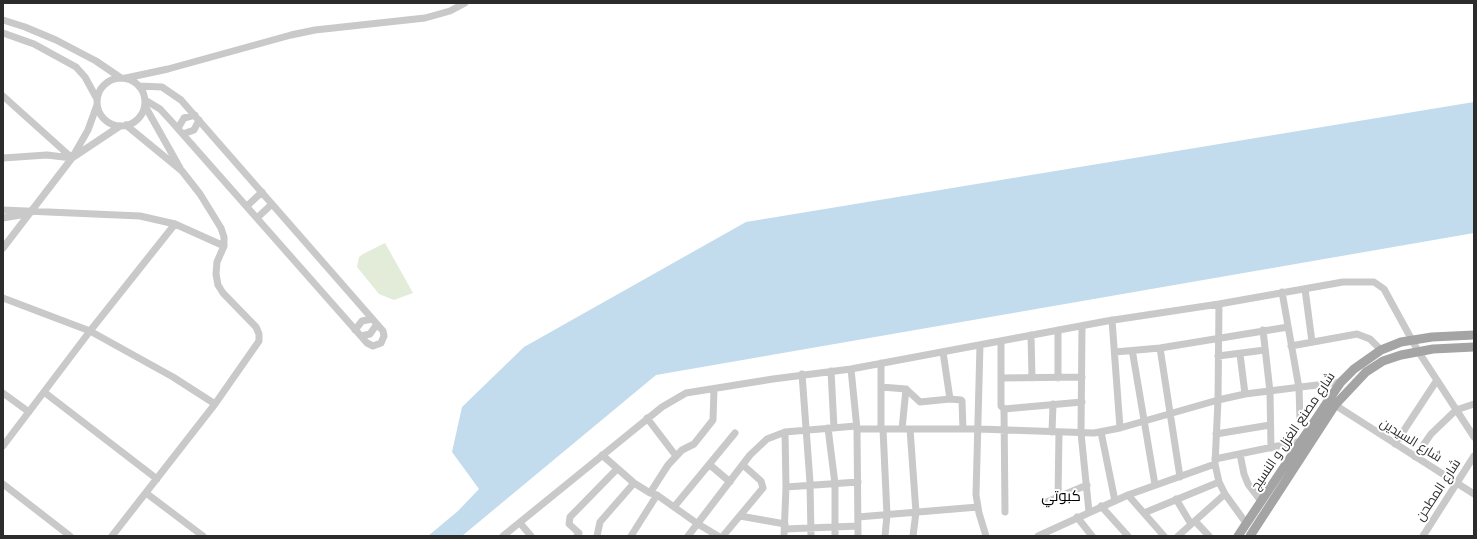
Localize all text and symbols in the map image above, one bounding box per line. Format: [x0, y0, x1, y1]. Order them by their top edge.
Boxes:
street label: شارع مصنع الغزل و النسيج [1248, 369, 1338, 493]
street label: شارع السيدين [1377, 415, 1445, 465]
street label: شارع المطحن [1412, 456, 1464, 524]
district label: كبوتي [1041, 487, 1081, 505]

